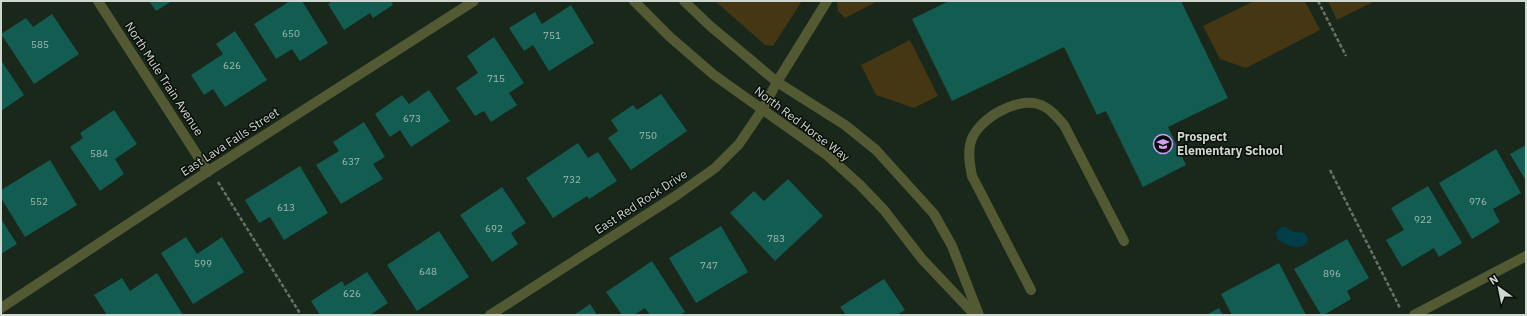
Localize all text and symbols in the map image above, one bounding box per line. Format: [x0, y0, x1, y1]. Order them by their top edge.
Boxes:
street label: North Mule Train Avenue [122, 19, 207, 139]
house number: 650 [282, 27, 300, 40]
house number: 751 [543, 29, 561, 42]
house number: 585 [31, 38, 49, 51]
house number: 626 [223, 59, 241, 72]
house number: 715 [487, 72, 505, 85]
street label: North Red Horse Way [752, 83, 853, 164]
street label: East Lava Falls Street [178, 104, 282, 179]
house number: 673 [403, 112, 421, 125]
house number: 750 [639, 129, 657, 142]
place label: Prospect Elementary School [1177, 129, 1283, 158]
school or university icon: Prospect Elementary School [1152, 133, 1174, 155]
house number: 584 [90, 147, 108, 160]
house number: 637 [342, 155, 360, 168]
street label: East Red Rock Drive [592, 166, 690, 237]
house number: 732 [563, 173, 581, 186]
house number: 552 [30, 195, 48, 208]
house number: 976 [1469, 195, 1487, 208]
house number: 613 [277, 201, 295, 214]
house number: 922 [1414, 213, 1432, 226]
house number: 692 [485, 222, 503, 235]
house number: 783 [767, 232, 785, 245]
house number: 599 [194, 257, 212, 270]
house number: 747 [700, 259, 718, 272]
house number: 648 [419, 265, 437, 278]
house number: 896 [1323, 267, 1341, 280]
north arrow [1479, 268, 1519, 308]
text: N [1486, 272, 1501, 288]
house number: 626 [343, 287, 361, 300]

